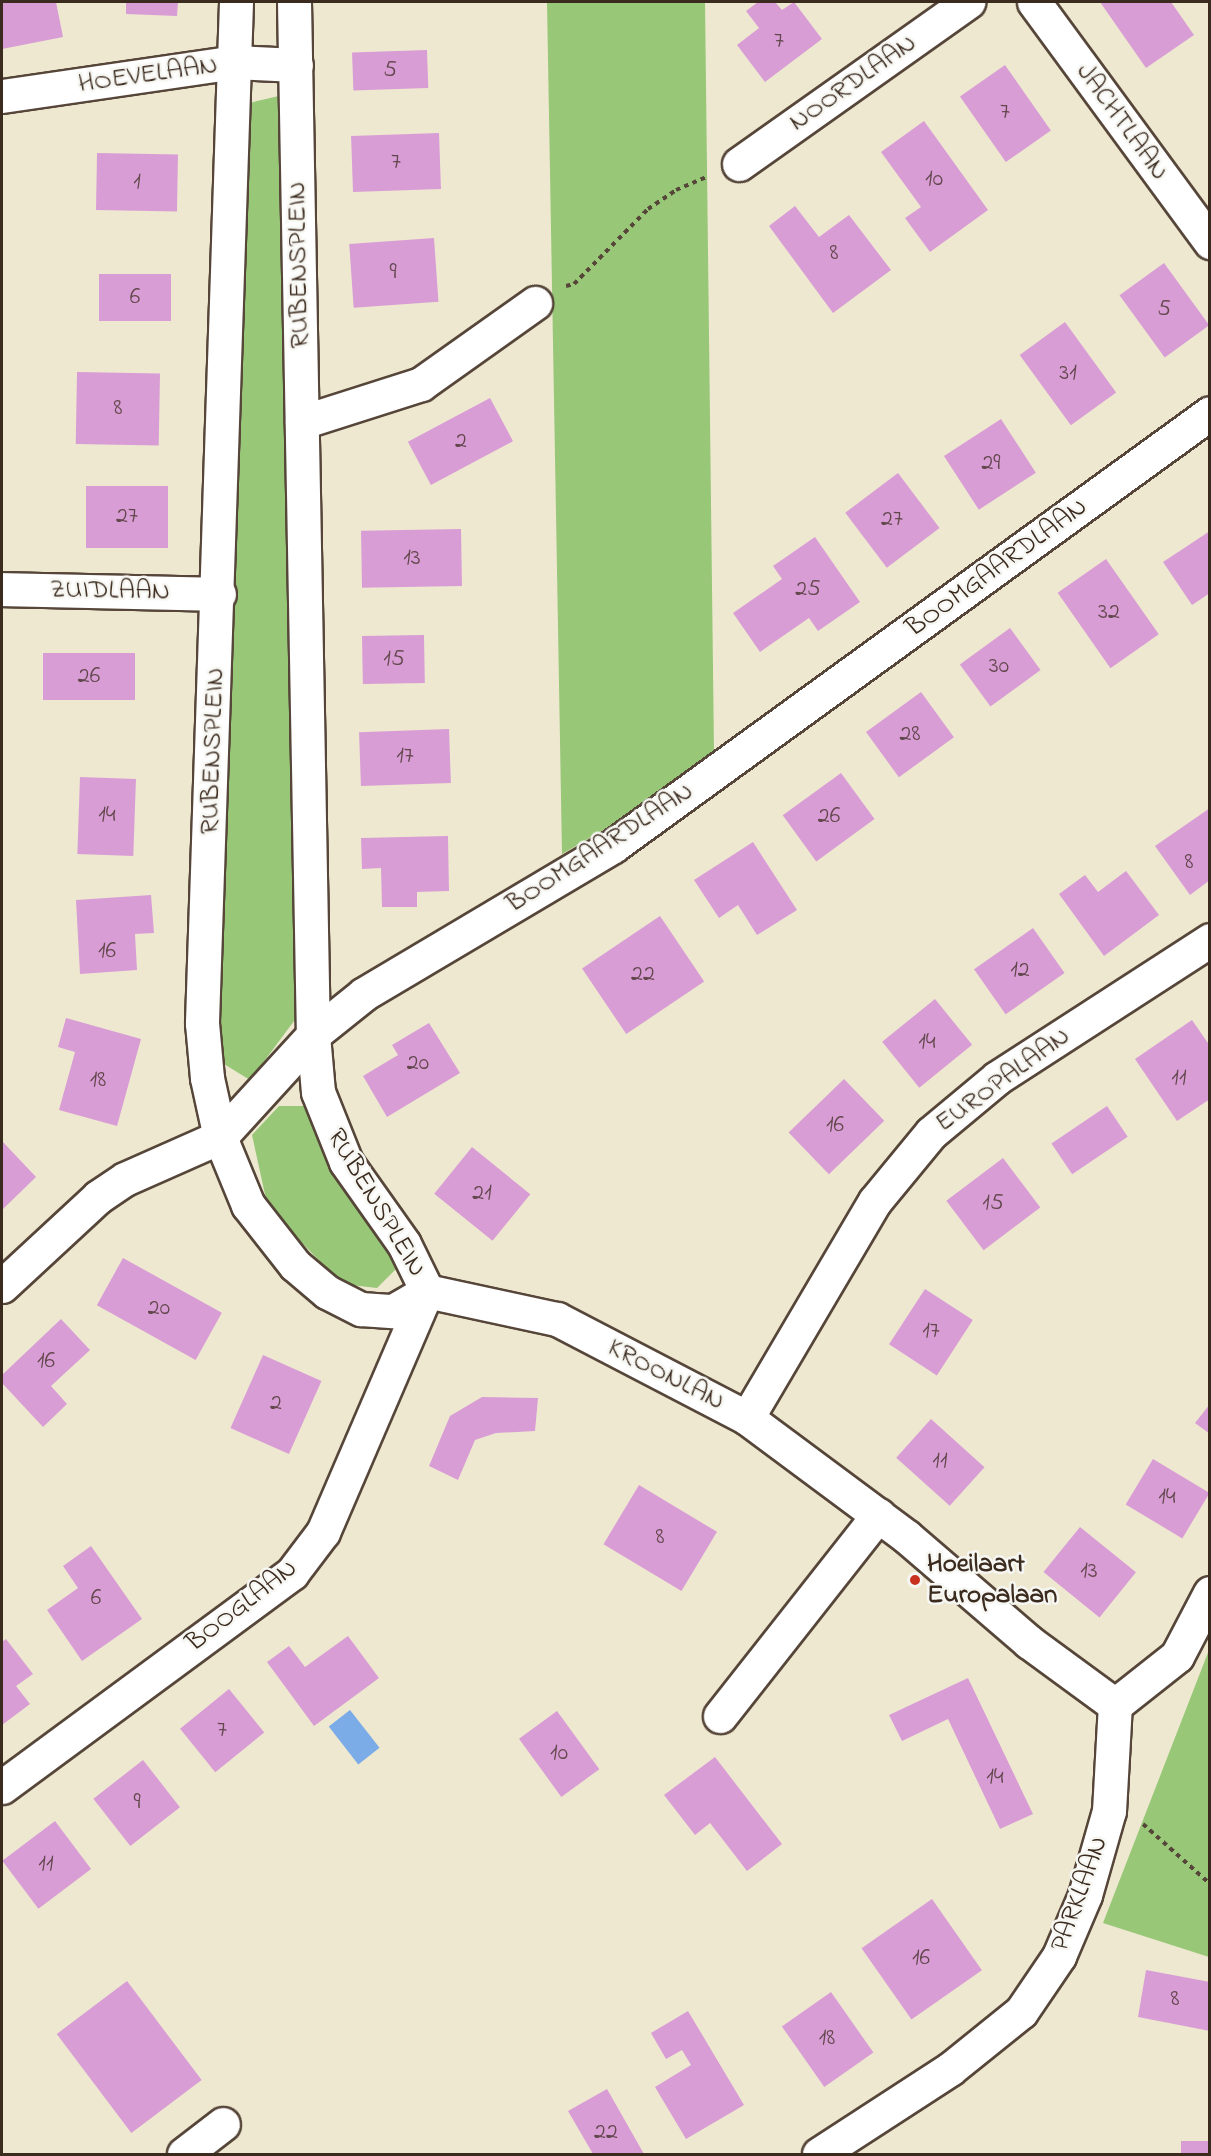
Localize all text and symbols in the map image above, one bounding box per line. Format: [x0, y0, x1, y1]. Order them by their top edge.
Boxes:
street label: NOORDLAAN [783, 27, 923, 139]
house number: 7 [774, 28, 784, 56]
street label: HOEVELAAN [76, 49, 220, 101]
house number: 5 [383, 57, 397, 85]
street label: JACHTLAAN [1069, 57, 1175, 187]
house number: 7 [1000, 99, 1010, 127]
house number: 7 [391, 149, 401, 177]
house number: 10 [925, 166, 943, 194]
house number: 1 [133, 169, 141, 197]
street label: RUBENSPLEIN [281, 181, 317, 349]
house number: 8 [830, 240, 838, 268]
house number: 9 [389, 259, 397, 287]
house number: 6 [130, 284, 140, 312]
house number: 5 [1157, 296, 1171, 324]
house number: 31 [1059, 360, 1077, 388]
house number: 8 [114, 395, 122, 423]
house number: 2 [455, 428, 467, 456]
house number: 29 [981, 450, 1001, 478]
street label: BOOMGAARDLAAN [900, 491, 1094, 645]
house number: 27 [116, 503, 138, 531]
house number: 27 [881, 506, 903, 534]
house number: 13 [403, 545, 421, 573]
street label: ZUIDLAAN [50, 574, 170, 608]
house number: 25 [795, 576, 821, 604]
house number: 32 [1098, 599, 1120, 627]
house number: 15 [383, 646, 405, 674]
house number: 30 [989, 653, 1009, 681]
house number: 26 [78, 663, 100, 691]
street label: RUBENSPLEIN [194, 667, 232, 835]
house number: 28 [900, 721, 920, 749]
house number: 17 [396, 743, 414, 771]
street label: BOOMGAARDLAAN [500, 775, 700, 921]
house number: 14 [98, 802, 116, 830]
house number: 26 [818, 803, 840, 831]
house number: 8 [1185, 849, 1193, 877]
house number: 16 [98, 938, 116, 966]
house number: 12 [1010, 957, 1030, 985]
house number: 22 [631, 961, 655, 989]
street label: EUROPALAAN [929, 1020, 1077, 1140]
house number: 14 [918, 1029, 936, 1057]
house number: 20 [407, 1050, 429, 1078]
house number: 11 [1171, 1065, 1187, 1093]
house number: 18 [90, 1067, 106, 1095]
house number: 16 [826, 1112, 844, 1140]
street label: RUBENSPLEIN [319, 1123, 433, 1283]
house number: 21 [472, 1180, 492, 1208]
house number: 15 [982, 1190, 1004, 1218]
house number: 20 [148, 1295, 170, 1323]
house number: 17 [922, 1318, 940, 1346]
street label: KROONLAN [602, 1332, 730, 1418]
house number: 16 [37, 1348, 55, 1376]
house number: 2 [270, 1390, 282, 1418]
house number: 11 [932, 1448, 948, 1476]
house number: 14 [1158, 1484, 1176, 1512]
house number: 8 [656, 1524, 664, 1552]
place label: Hoeilaart Europalaan [927, 1548, 1057, 1611]
street label: BOOGLAAN [180, 1553, 304, 1659]
house number: 13 [1080, 1558, 1098, 1586]
marker: Hoeilaart Europalaan [908, 1573, 922, 1587]
house number: 6 [91, 1585, 101, 1613]
house number: 7 [217, 1717, 227, 1745]
house number: 10 [550, 1740, 568, 1768]
house number: 14 [986, 1764, 1004, 1792]
house number: 9 [133, 1789, 141, 1817]
street label: PARKLAAN [1044, 1832, 1116, 1956]
house number: 11 [38, 1851, 54, 1879]
house number: 16 [912, 1945, 930, 1973]
house number: 8 [1171, 1986, 1179, 2014]
house number: 18 [819, 2025, 835, 2053]
house number: 22 [594, 2119, 618, 2147]

